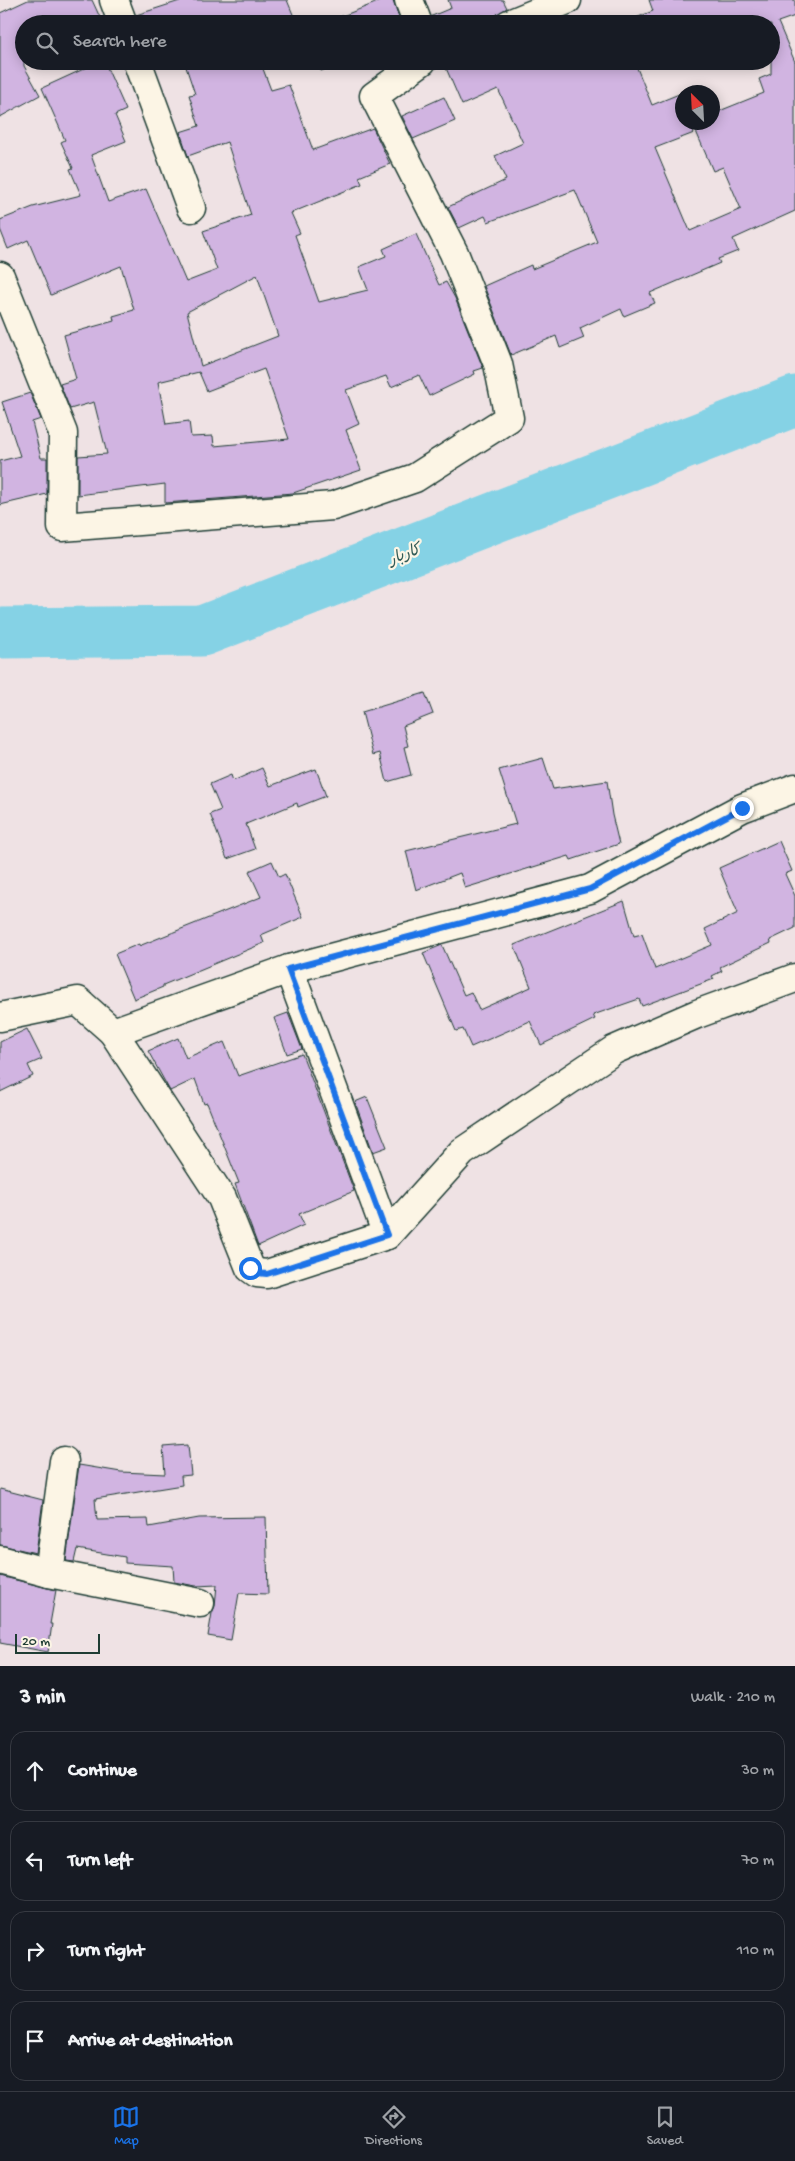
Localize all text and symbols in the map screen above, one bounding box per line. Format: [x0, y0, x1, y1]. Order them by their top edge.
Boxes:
search box [15, 15, 780, 70]
icon: search [33, 29, 61, 57]
text: Search here [73, 31, 167, 54]
north arrow [675, 85, 720, 130]
water label: کاربار [384, 539, 427, 572]
route end [731, 797, 754, 820]
route start [239, 1257, 262, 1280]
scale bar [15, 1631, 100, 1654]
text: 20 m [22, 1634, 50, 1651]
text: 3 min [20, 1686, 65, 1711]
text: Walk · 210 m [691, 1689, 775, 1708]
icon: ahead [21, 1757, 49, 1785]
text: Continue [68, 1760, 137, 1783]
text: 30 m [741, 1762, 774, 1781]
icon: left [21, 1847, 49, 1875]
text: Turn left [68, 1850, 132, 1873]
text: 70 m [741, 1852, 774, 1871]
icon: right [21, 1937, 49, 1965]
text: Turn right [68, 1940, 144, 1963]
text: 110 m [737, 1942, 774, 1961]
icon: arrive [21, 2027, 49, 2055]
text: Arrive at destination [68, 2030, 232, 2053]
tab: Map [112, 2103, 140, 2150]
tab: Directions [365, 2103, 422, 2150]
tab: Saved [647, 2103, 683, 2150]

